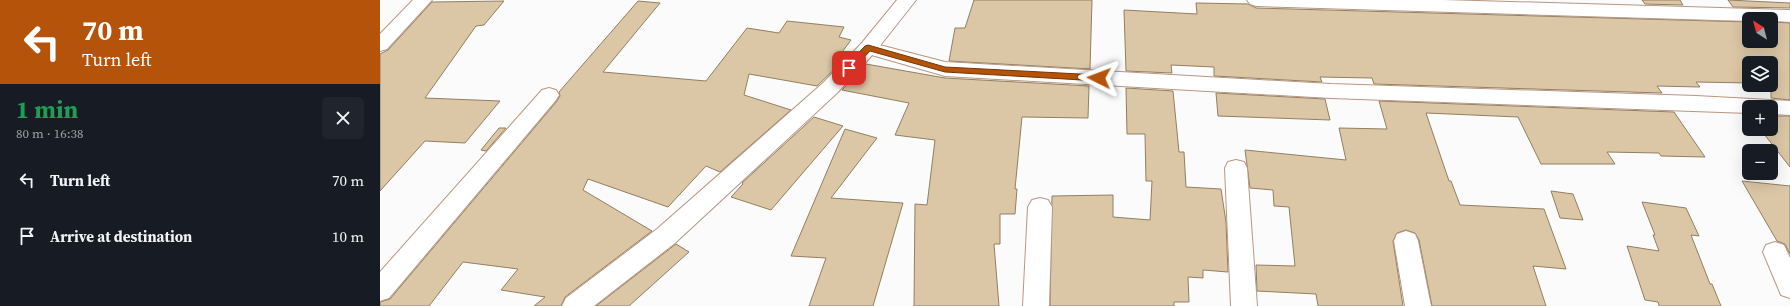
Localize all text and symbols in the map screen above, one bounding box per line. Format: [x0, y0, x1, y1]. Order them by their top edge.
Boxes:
text: 70 m [82, 11, 144, 49]
north arrow [1742, 12, 1778, 48]
map controls [1742, 12, 1778, 180]
icon: left [16, 16, 68, 68]
text: Turn left [82, 47, 152, 72]
pin [832, 51, 866, 85]
button: layers [1742, 56, 1778, 92]
icon: arrive [838, 57, 860, 79]
position arrow [1078, 57, 1120, 99]
text: 1 min [16, 93, 78, 126]
button: close [322, 97, 364, 139]
button: + [1742, 100, 1778, 136]
text: 80 m · 16:38 [16, 125, 84, 142]
button: − [1742, 144, 1778, 180]
icon: left [16, 169, 38, 191]
text: Turn left [50, 170, 110, 191]
text: 70 m [332, 170, 364, 191]
icon: arrive [16, 225, 38, 247]
text: Arrive at destination [50, 226, 192, 247]
text: 10 m [332, 226, 364, 247]

